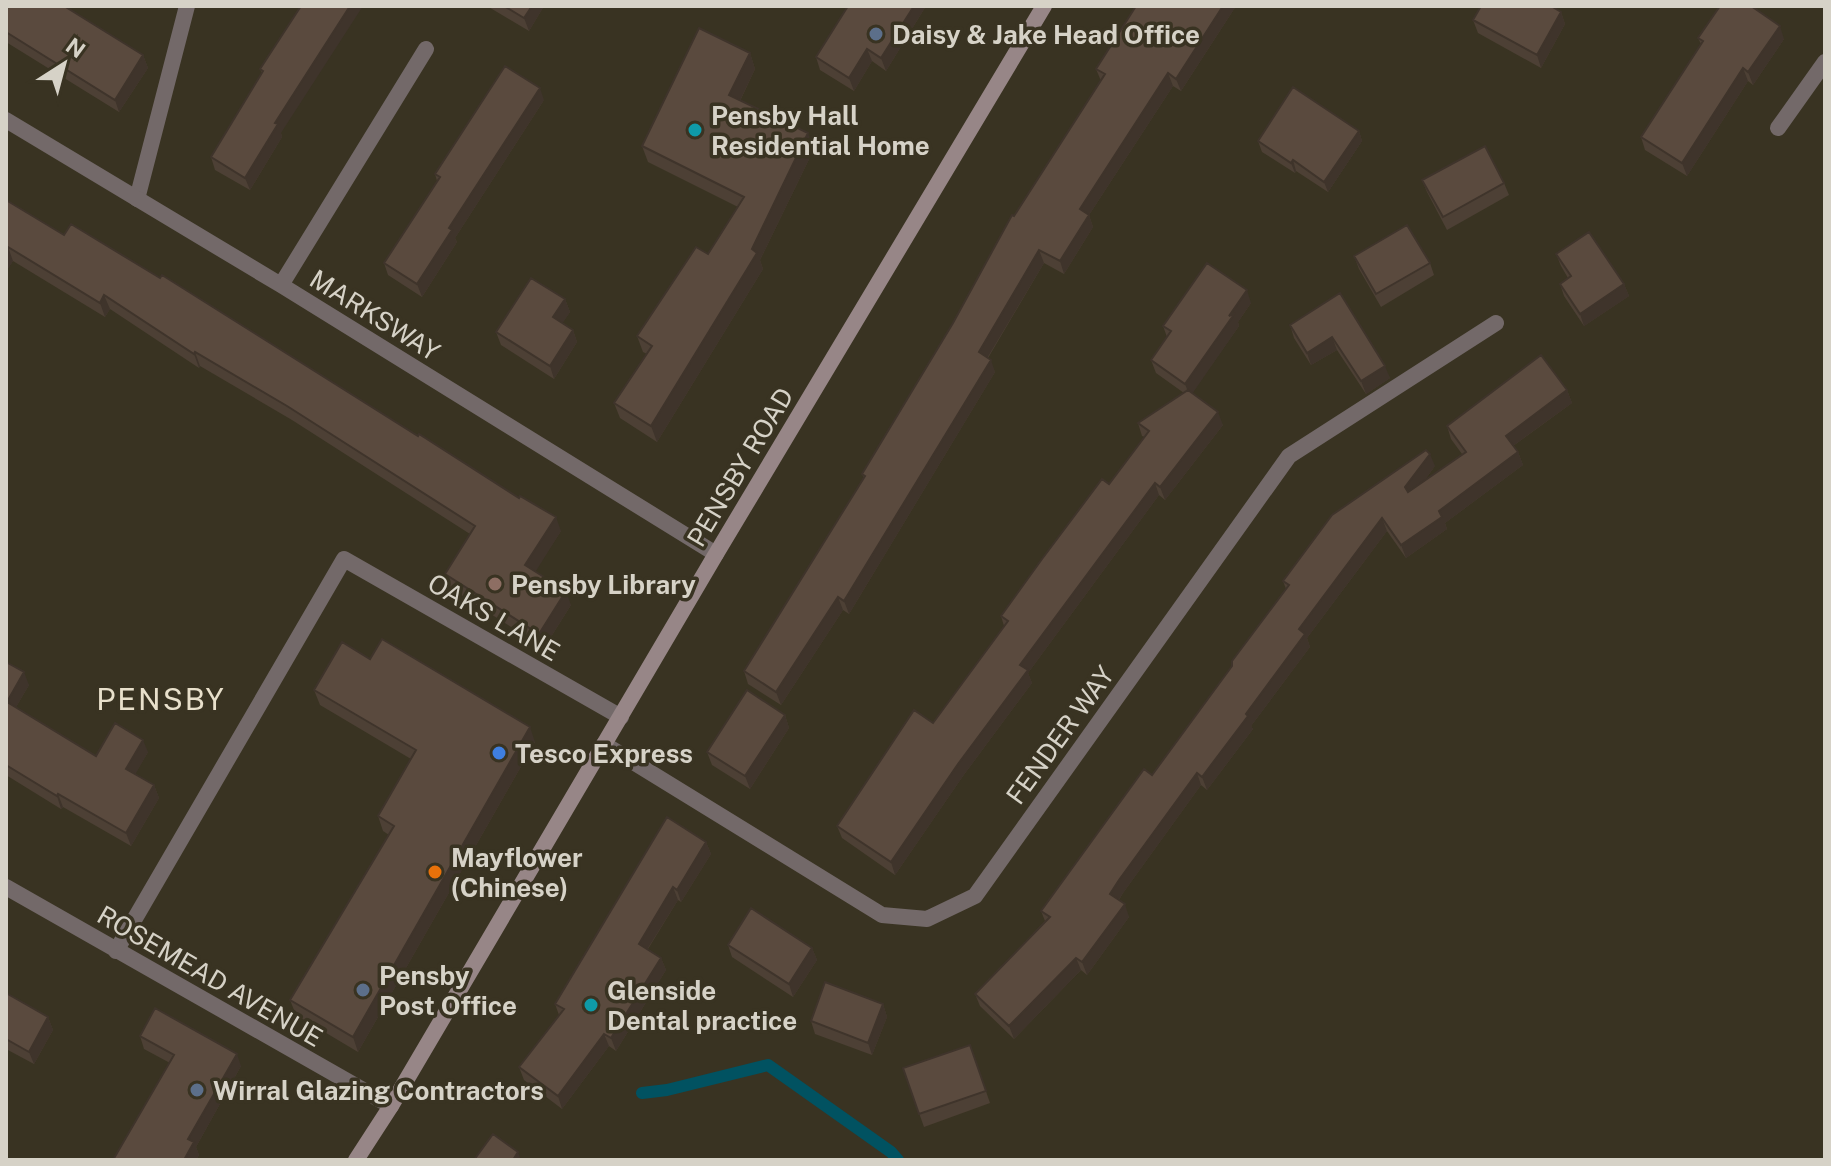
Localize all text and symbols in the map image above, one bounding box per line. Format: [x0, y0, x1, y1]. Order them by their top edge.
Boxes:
place label: Daisy & Jake Head Office [892, 19, 1200, 50]
north arrow [24, 24, 104, 104]
marker: Daisy & Jake Head Office [867, 25, 885, 43]
text: N [61, 32, 90, 63]
place label: Pensby Hall Residential Home [711, 100, 930, 161]
marker: Pensby Hall Residential Home [686, 121, 704, 139]
street label: MARKSWAY [304, 263, 446, 367]
street label: PENSBY ROAD [680, 382, 800, 552]
street label: OAKS LANE [423, 567, 565, 667]
place label: Pensby Library [511, 569, 696, 600]
marker: Pensby Library [486, 575, 504, 593]
street label: FENDER WAY [1000, 660, 1121, 810]
district label: PENSBY [96, 681, 226, 717]
place label: Tesco Express [515, 738, 693, 769]
marker: Tesco Express [490, 744, 508, 762]
place label: Mayflower (Chinese) [451, 842, 583, 903]
marker: Mayflower (Chinese) [426, 863, 444, 881]
street label: ROSEMEAD AVENUE [92, 899, 328, 1053]
place label: Pensby Post Office [379, 960, 517, 1021]
place label: Glenside Dental practice [607, 975, 797, 1036]
marker: Pensby Post Office [354, 981, 372, 999]
marker: Glenside Dental practice [582, 996, 600, 1014]
place label: Wirral Glazing Contractors [213, 1075, 544, 1106]
marker: Wirral Glazing Contractors [188, 1081, 206, 1099]

